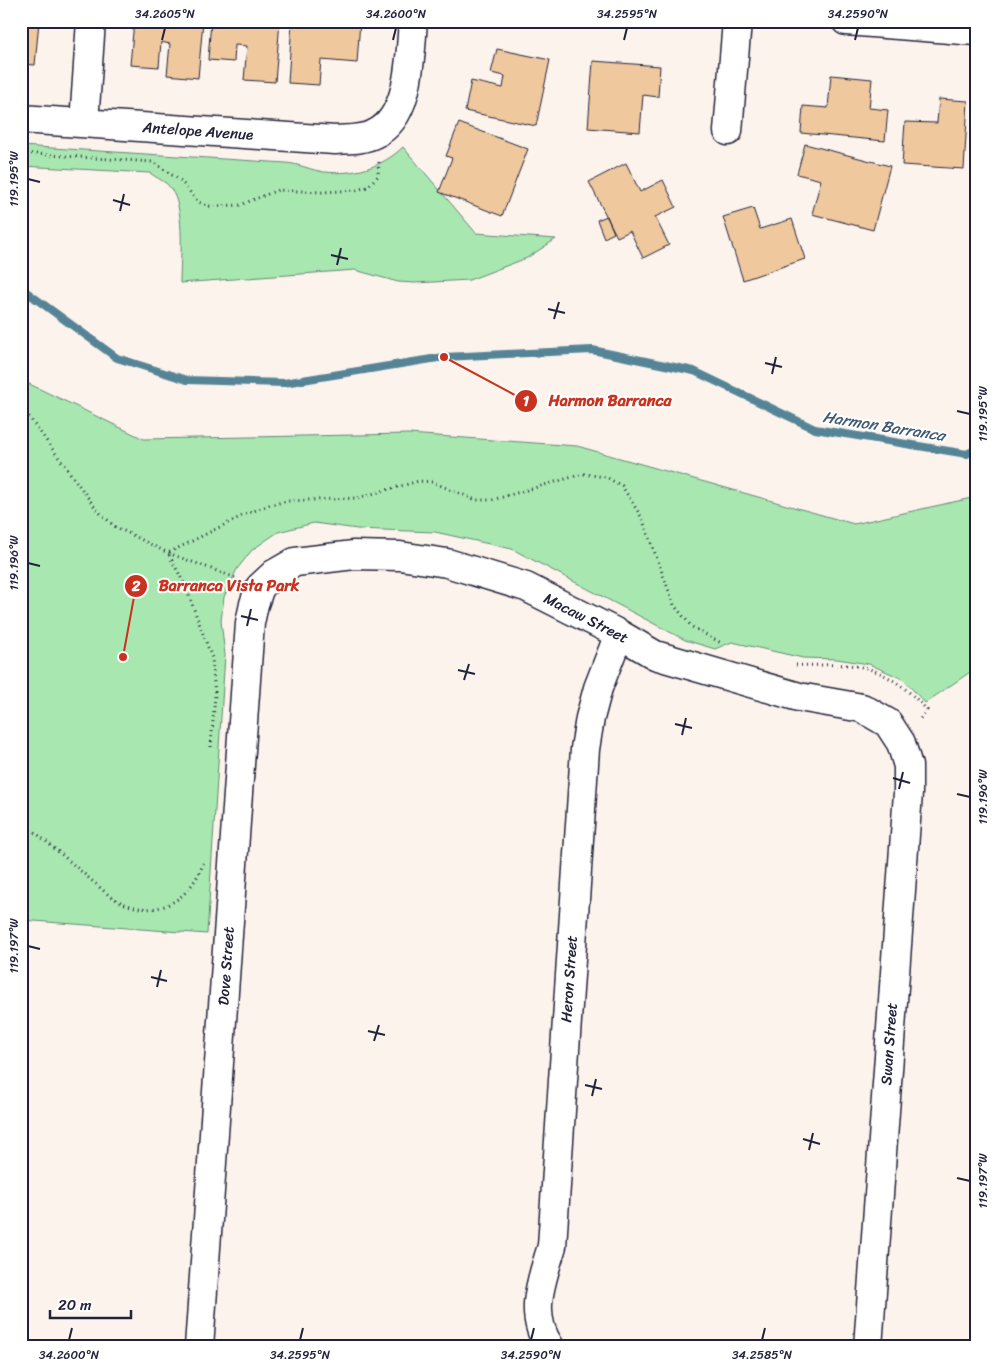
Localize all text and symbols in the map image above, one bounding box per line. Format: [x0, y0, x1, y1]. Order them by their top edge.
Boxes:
text: 34.2605°N [135, 3, 196, 25]
text: 34.2600°N [366, 3, 427, 25]
text: 34.2595°N [597, 3, 658, 25]
text: 34.2590°N [828, 3, 889, 25]
street label: Antelope Avenue [141, 114, 254, 148]
text: 119.195°W [3, 150, 25, 207]
callout: Harmon Barranca [513, 385, 681, 416]
text: 119.195°W [972, 385, 994, 442]
text: Harmon Barranca [547, 386, 673, 415]
text: 1 [523, 388, 530, 414]
water label: Harmon Barranca [821, 402, 949, 450]
text: 119.196°W [3, 535, 25, 591]
callout: Barranca Vista Park [123, 570, 309, 601]
text: Barranca Vista Park [159, 571, 300, 600]
text: 2 [131, 573, 141, 599]
street label: Macaw Street [539, 585, 633, 651]
text: 119.196°W [972, 769, 994, 825]
text: 119.197°W [3, 918, 25, 974]
street label: Dove Street [210, 925, 242, 1006]
street label: Heron Street [553, 934, 585, 1023]
street label: Swan Street [873, 1002, 905, 1086]
text: 119.197°W [972, 1153, 994, 1209]
scale bar [50, 1288, 131, 1320]
text: 20 m [58, 1292, 92, 1318]
text: 34.2600°N [39, 1344, 100, 1366]
text: 34.2595°N [270, 1344, 331, 1366]
text: 34.2590°N [501, 1344, 562, 1366]
text: 34.2585°N [732, 1344, 793, 1366]

